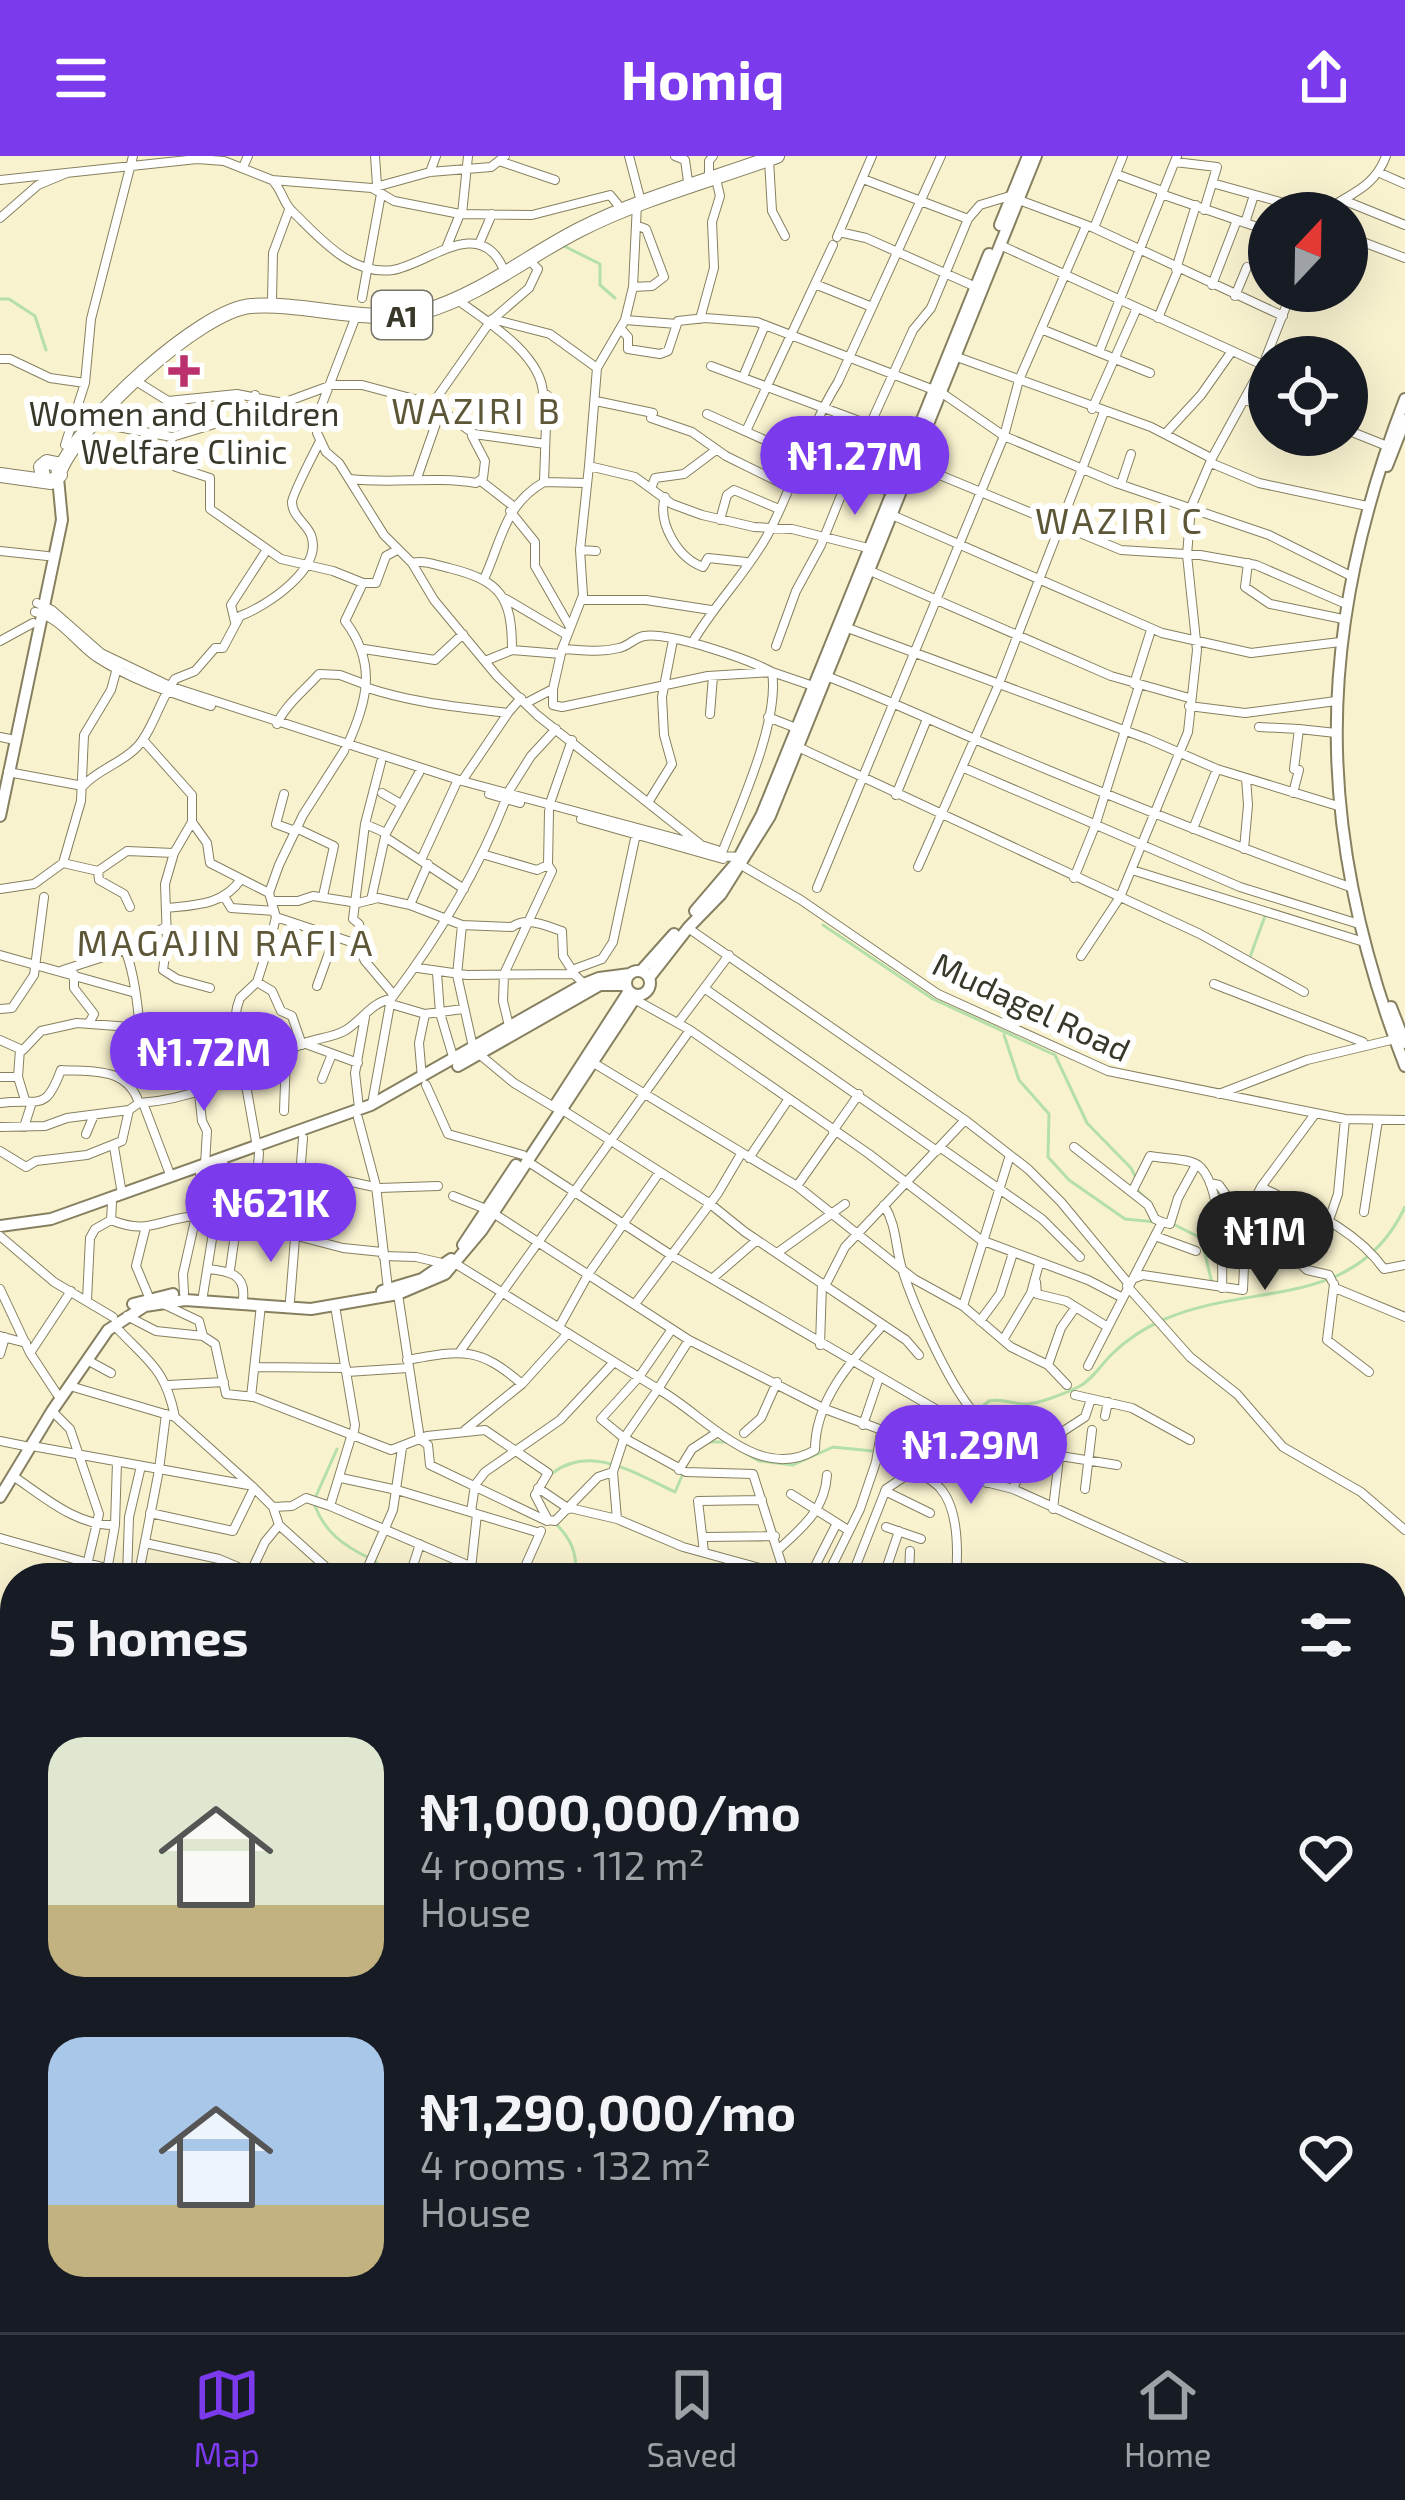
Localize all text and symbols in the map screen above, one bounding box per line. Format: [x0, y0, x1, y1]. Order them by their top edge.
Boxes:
icon: menu [48, 45, 114, 111]
icon: share [1291, 45, 1357, 111]
text: Homiq [621, 46, 784, 111]
north arrow [1248, 192, 1368, 312]
map controls [1248, 192, 1368, 456]
road number: A1 [372, 291, 432, 339]
button: locate [1248, 336, 1368, 456]
marker: Women and Children Welfare Clinic [168, 355, 200, 387]
district label: WAZIRI B [391, 388, 563, 431]
place label: Women and Children Welfare Clinic [29, 393, 339, 471]
pin: ₦1.27M [757, 416, 953, 518]
text: ₦1.27M [787, 431, 923, 478]
district label: WAZIRI C [1035, 498, 1205, 541]
district label: MAGAJIN RAFI A [77, 920, 375, 963]
street label: Mudagel Road [927, 943, 1137, 1069]
pin: ₦1.72M [106, 1012, 302, 1114]
text: ₦1.72M [137, 1027, 271, 1074]
pin: ₦621K [187, 1163, 355, 1265]
text: ₦621K [212, 1178, 330, 1225]
pin: ₦1M [1207, 1191, 1323, 1293]
text: ₦1M [1224, 1206, 1306, 1253]
pin: ₦1.29M [873, 1405, 1069, 1507]
text: ₦1.29M [902, 1420, 1040, 1467]
icon: filters [1293, 1602, 1359, 1668]
text: 5 homes [48, 1605, 249, 1666]
text: ₦1,000,000/mo [420, 1780, 801, 1841]
icon: home [144, 1785, 288, 1929]
icon: heart [1293, 1824, 1359, 1890]
text: 4 rooms · 112 m² [420, 1841, 705, 1888]
text: House [420, 1888, 531, 1935]
text: ₦1,290,000/mo [420, 2080, 796, 2141]
icon: home [144, 2085, 288, 2229]
icon: heart [1293, 2124, 1359, 2190]
text: 4 rooms · 132 m² [420, 2141, 711, 2188]
text: House [420, 2188, 531, 2235]
tab: Map [193, 2362, 260, 2474]
tab: Saved [647, 2362, 737, 2474]
tab: Home [1124, 2362, 1212, 2474]

